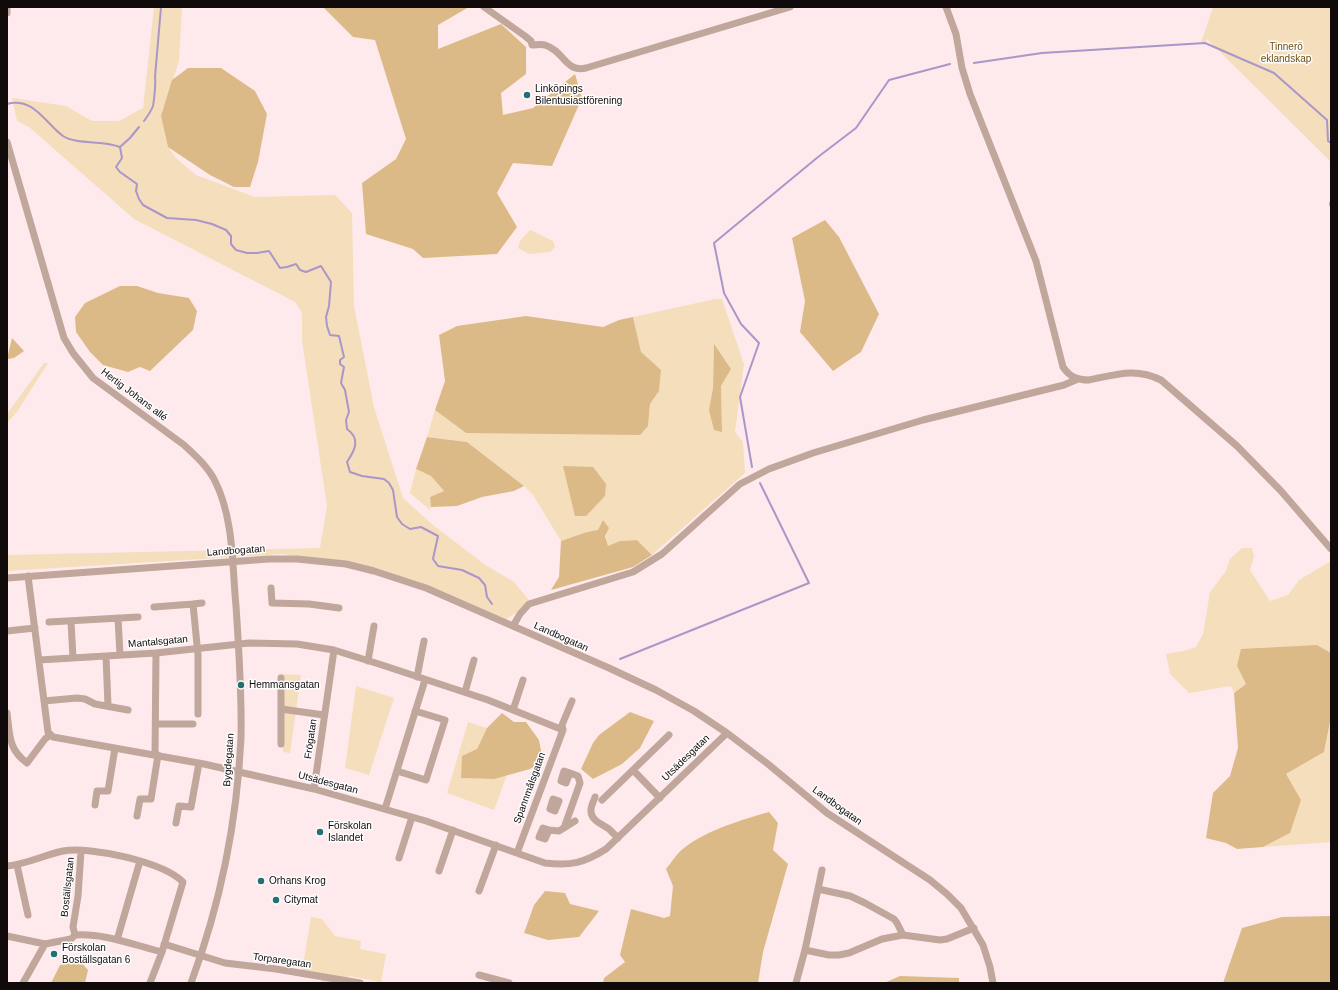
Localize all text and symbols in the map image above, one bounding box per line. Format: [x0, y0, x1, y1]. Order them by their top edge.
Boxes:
park label: Tinnerö eklandskap [1261, 41, 1311, 64]
place label: Linköpings Bilentusiastförening [535, 83, 622, 106]
marker: Linköpings Bilentusiastförening [522, 90, 532, 100]
street label: Hertig Johans allé [98, 366, 170, 424]
street label: Landbogatan [206, 543, 266, 559]
street label: Landbogatan [532, 620, 590, 654]
street label: Mantalsgatan [128, 633, 188, 651]
place label: Hemmansgatan [249, 679, 320, 691]
marker: Hemmansgatan [236, 680, 246, 690]
street label: Frögatan [302, 718, 320, 760]
street label: Utsädesgatan [660, 732, 712, 784]
street label: Bygdegatan [221, 733, 237, 787]
street label: Spannmålsgatan [512, 751, 548, 825]
street label: Utsädesgatan [297, 769, 359, 797]
street label: Landbogatan [810, 784, 864, 828]
place label: Förskolan Islandet [328, 820, 372, 844]
marker: Förskolan Islandet [315, 827, 325, 837]
street label: Boställsgatan [59, 857, 77, 917]
place label: Orhans Krog [269, 875, 326, 887]
marker: Orhans Krog [256, 876, 266, 886]
place label: Citymat [284, 894, 318, 906]
marker: Citymat [271, 895, 281, 905]
place label: Förskolan Boställsgatan 6 [62, 942, 130, 966]
marker: Förskolan Boställsgatan 6 [49, 949, 59, 959]
street label: Torparegatan [252, 951, 312, 971]

